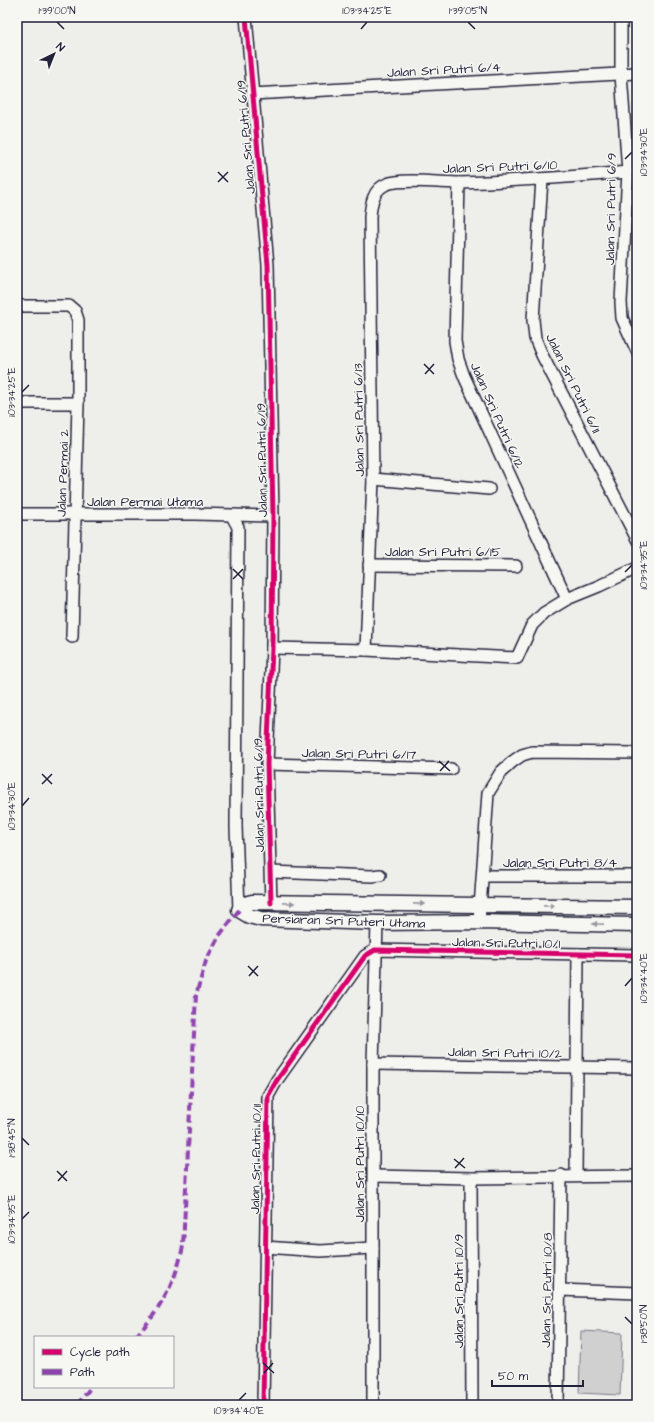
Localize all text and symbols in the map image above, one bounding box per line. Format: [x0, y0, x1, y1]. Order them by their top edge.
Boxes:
text: 1°39'00"N [38, 4, 76, 18]
text: 103°34'25"E [342, 4, 392, 18]
text: 1°39'05"N [449, 4, 487, 18]
north arrow [34, 34, 74, 74]
text: N [53, 39, 68, 55]
street label: Jalan Sri Putri 6/4 [387, 58, 502, 82]
street label: Jalan Sri Putri 6/19 [232, 79, 260, 195]
text: 103°34'30"E [637, 128, 651, 176]
street label: Jalan Sri Putri 6/9 [601, 153, 621, 265]
street label: Jalan Sri Putri 6/10 [442, 156, 558, 178]
street label: Jalan Sri Putri 6/11 [541, 331, 605, 436]
street label: Jalan Sri Putri 6/12 [466, 360, 529, 472]
street label: Jalan Sri Putri 6/13 [349, 363, 369, 477]
text: 103°34'25"E [5, 367, 19, 417]
street label: Jalan Sri Putri 6/19 [252, 403, 272, 517]
street label: Jalan Permai 2 [52, 428, 74, 517]
street label: Jalan Permai Utama [87, 493, 203, 511]
text: 103°34'35"E [637, 541, 651, 589]
street label: Jalan Sri Putri 6/15 [385, 543, 501, 561]
street label: Jalan Sri Putri 6/19 [249, 738, 269, 852]
street label: Jalan Sri Putri 6/17 [301, 744, 417, 764]
text: 103°34'30"E [5, 782, 19, 830]
street label: Jalan Sri Putri 8/4 [503, 854, 617, 872]
one-way arrow [283, 900, 296, 906]
one-way arrow [413, 901, 426, 907]
one-way arrow [543, 903, 556, 909]
street label: Persiaran Sri Puteri Utama [262, 909, 426, 933]
one-way arrow [591, 921, 604, 927]
street label: Jalan Sri Putri 10/1 [452, 933, 561, 953]
text: 103°34'40"E [637, 953, 651, 1003]
street label: Jalan Sri Putri 10/2 [448, 1043, 563, 1063]
street label: Jalan Sri Putri 10/11 [246, 1103, 266, 1214]
street label: Jalan Sri Putri 10/10 [351, 1106, 369, 1222]
text: 1°38'45"N [5, 1118, 19, 1158]
text: 103°34'35"E [5, 1195, 19, 1243]
street label: Jalan Sri Putri 10/8 [537, 1232, 557, 1348]
street label: Jalan Sri Putri 10/9 [450, 1234, 468, 1348]
text: 1°38'50"N [637, 1305, 651, 1343]
legend [34, 1336, 174, 1388]
text: Cycle path [70, 1344, 129, 1362]
scale bar [492, 1362, 583, 1388]
text: Path [70, 1364, 95, 1381]
text: 50 m [498, 1368, 529, 1385]
text: 103°34'40"E [214, 1404, 264, 1418]

